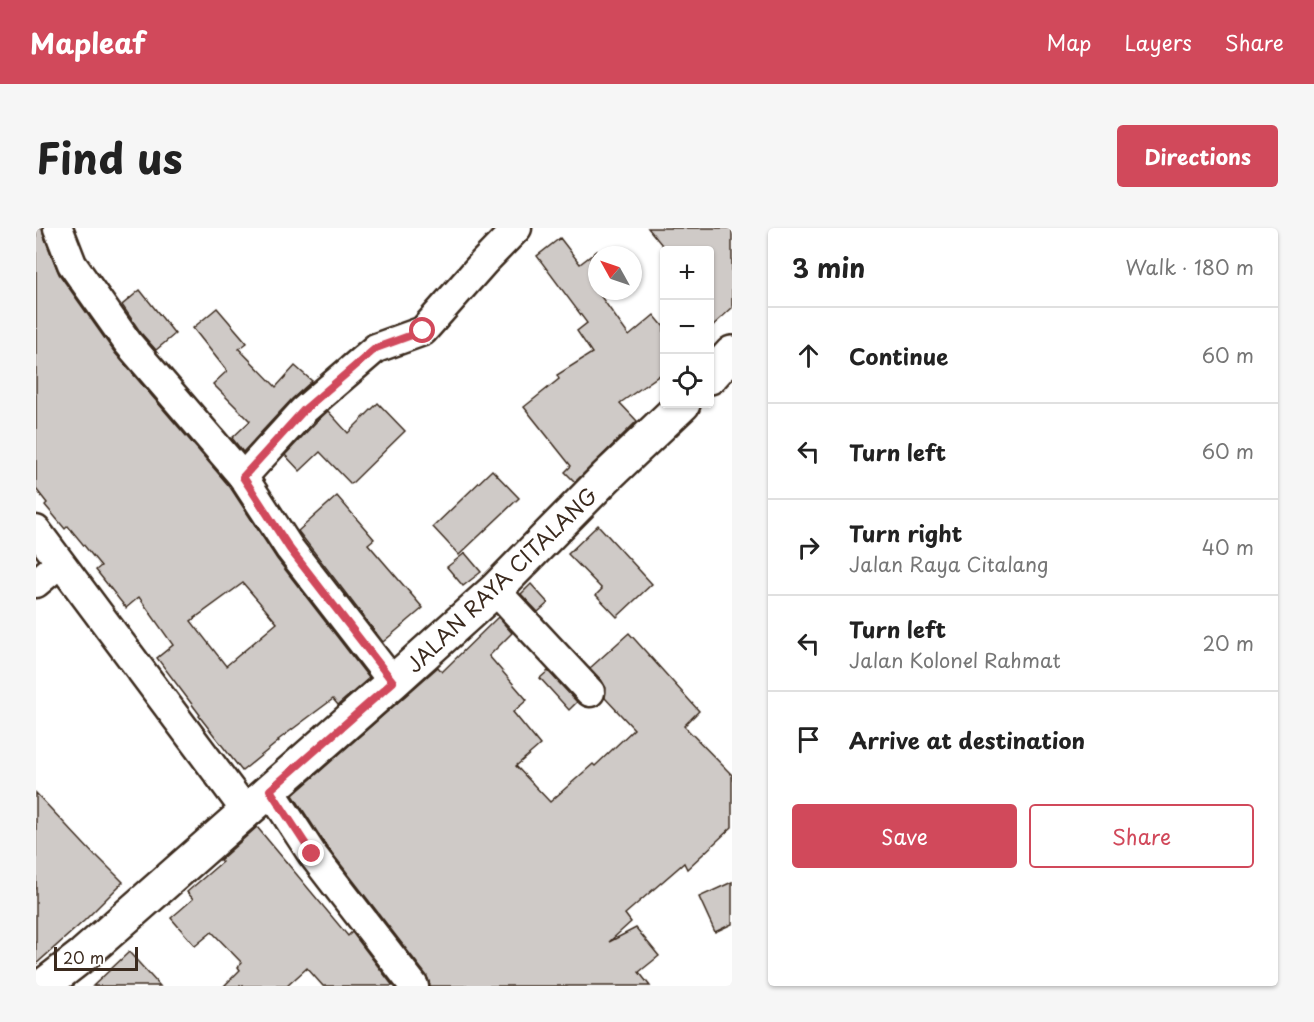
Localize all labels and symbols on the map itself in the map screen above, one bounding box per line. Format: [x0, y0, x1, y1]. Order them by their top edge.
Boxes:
north arrow [588, 246, 642, 300]
route start [409, 317, 435, 343]
street label: JALAN RAYA CITALANG [398, 479, 604, 679]
route end [298, 840, 324, 866]
scale bar [54, 944, 138, 972]

